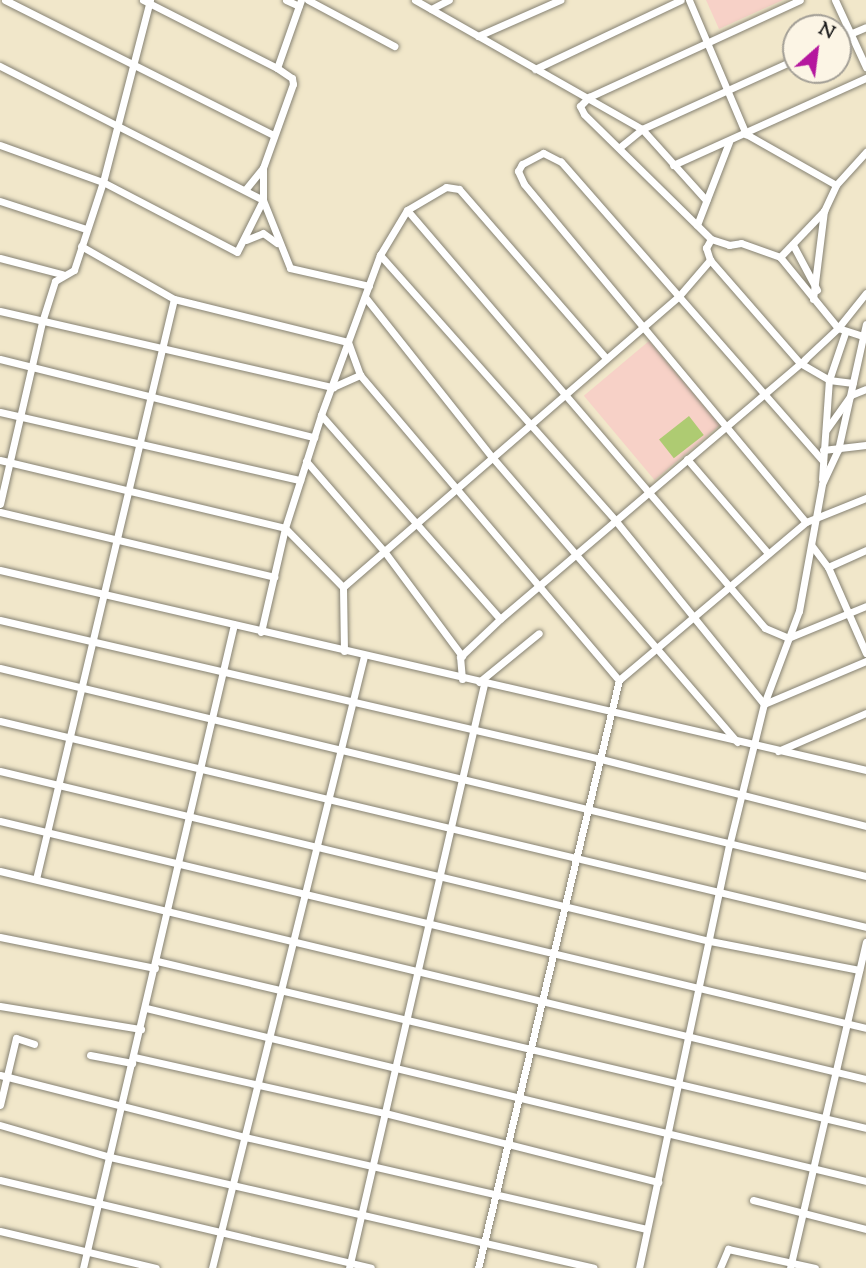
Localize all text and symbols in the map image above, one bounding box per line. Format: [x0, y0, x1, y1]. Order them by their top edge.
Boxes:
north arrow [782, 14, 852, 84]
text: N [813, 16, 839, 47]

